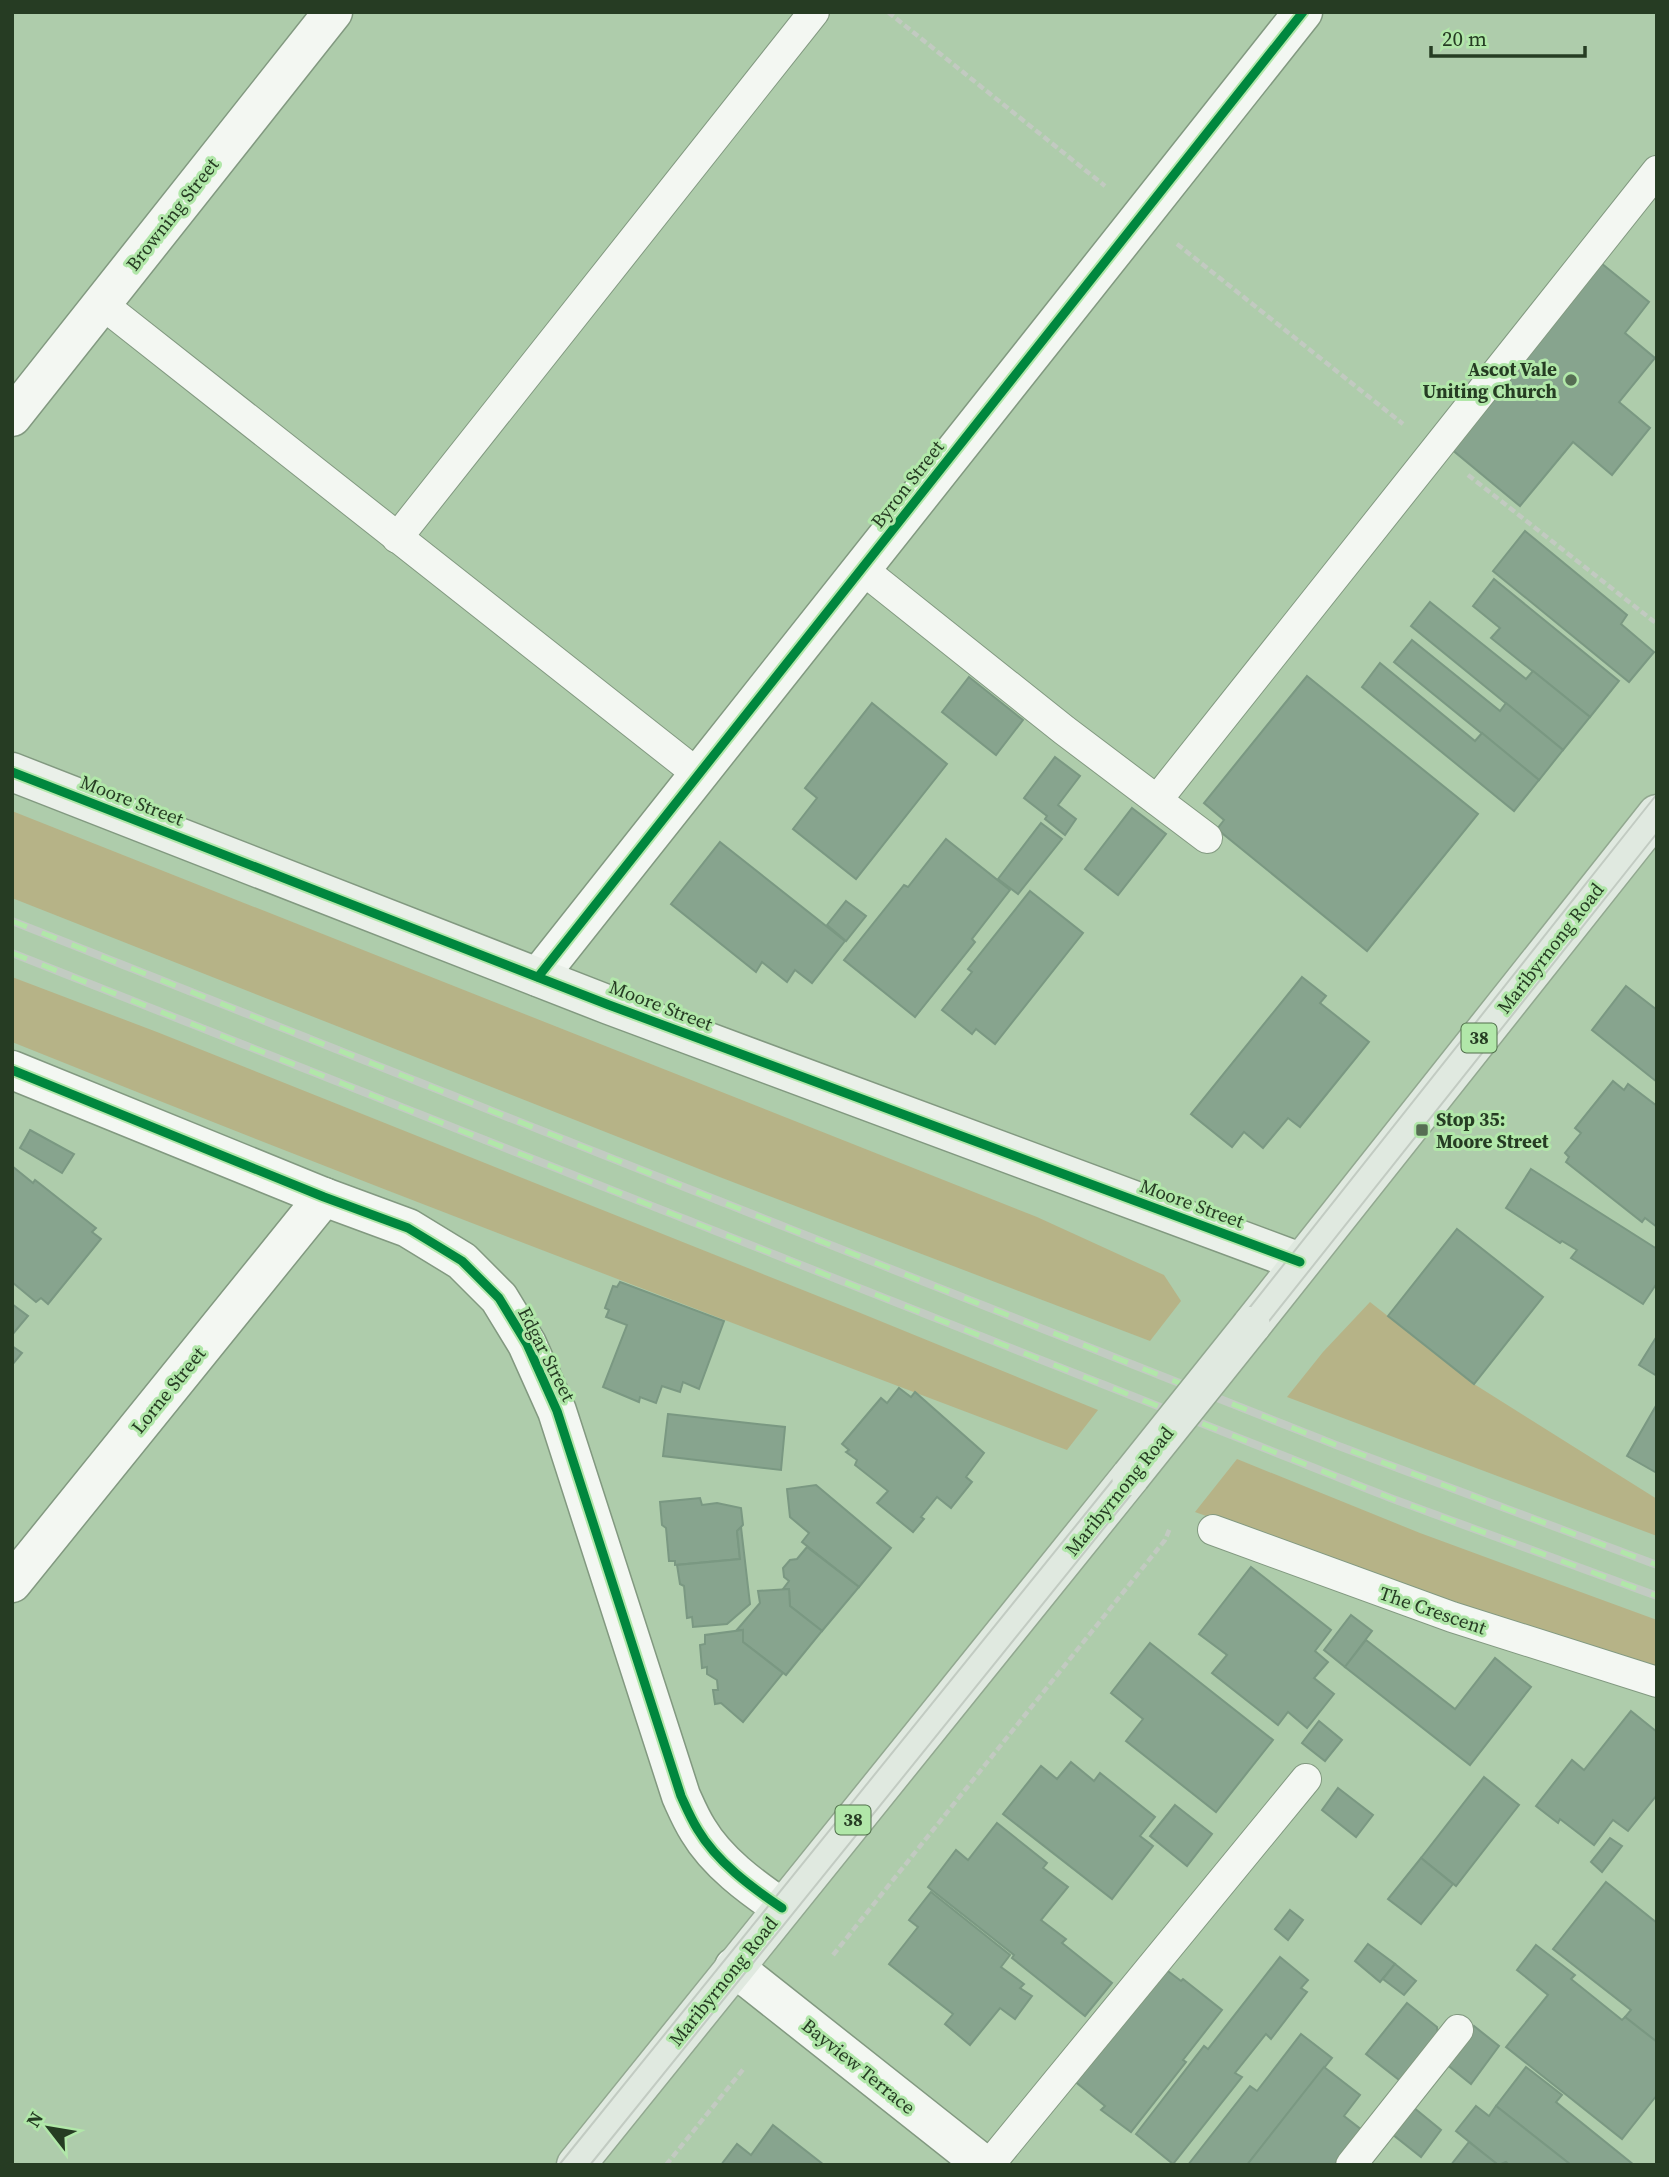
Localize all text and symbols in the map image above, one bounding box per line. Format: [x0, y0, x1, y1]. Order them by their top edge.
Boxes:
scale bar [1431, 14, 1585, 58]
text: 20 m [1442, 24, 1487, 53]
street label: Browning Street [120, 151, 225, 276]
place label: Ascot Vale Uniting Church [1423, 356, 1557, 404]
marker: Ascot Vale Uniting Church [1563, 372, 1579, 388]
street label: Byron Street [864, 434, 950, 533]
street label: Moore Street [77, 768, 188, 832]
street label: Maribyrnong Road [1491, 877, 1609, 1019]
street label: Moore Street [606, 973, 717, 1037]
road number: 38 [1462, 1023, 1496, 1052]
place label: Stop 35: Moore Street [1436, 1106, 1549, 1154]
marker: Stop 35: Moore Street [1414, 1122, 1430, 1138]
street label: Moore Street [1136, 1172, 1248, 1234]
street label: Edgar Street [512, 1302, 582, 1406]
street label: Lorne Street [125, 1341, 212, 1439]
street label: Maribyrnong Road [1059, 1421, 1179, 1561]
street label: The Crescent [1376, 1580, 1491, 1641]
road number: 38 [836, 1806, 870, 1834]
street label: Maribyrnong Road [663, 1911, 783, 2051]
street label: Bayview Terrace [797, 2012, 921, 2120]
north arrow [14, 2093, 84, 2163]
text: N [20, 2106, 49, 2132]

